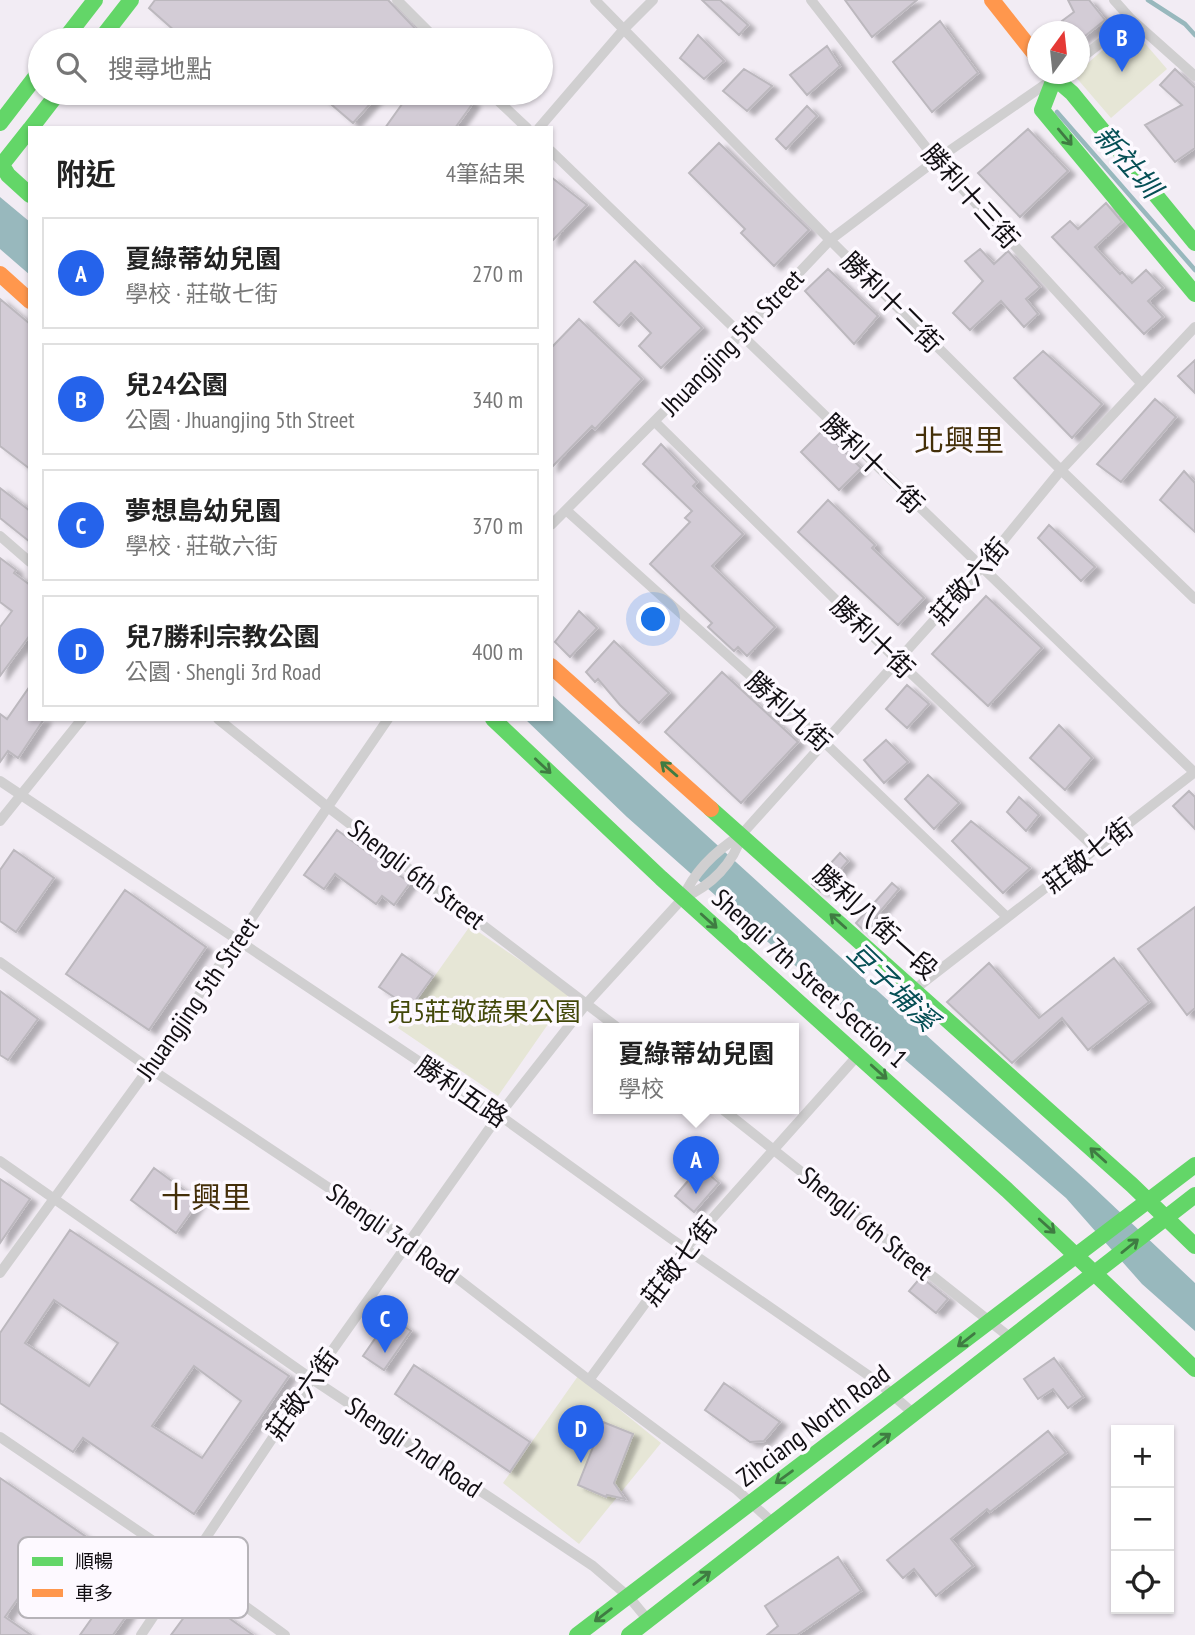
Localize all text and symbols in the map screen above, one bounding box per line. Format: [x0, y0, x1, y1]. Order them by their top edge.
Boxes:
pin: B [1099, 14, 1145, 72]
north arrow [1027, 21, 1090, 84]
search box [28, 28, 553, 105]
icon: search [52, 48, 90, 86]
text: 搜尋地點 [108, 52, 212, 85]
water label: 新社圳 [1086, 117, 1172, 208]
one-way arrow [1057, 127, 1073, 145]
street label: 勝利十三街 [915, 137, 1027, 255]
text: 附近 [56, 154, 116, 193]
text: 4筆結果 [446, 159, 525, 188]
text: 夏綠蒂幼兒園 [125, 242, 281, 275]
street label: 勝利十二街 [834, 244, 950, 360]
text: A [75, 259, 87, 288]
text: 270 m [472, 259, 523, 288]
street label: Jhuangjing 5th Street [653, 262, 810, 423]
text: 學校 · 莊敬七街 [125, 279, 278, 308]
text: 兒24公園 [125, 368, 228, 401]
text: B [75, 385, 87, 414]
text: 340 m [472, 385, 523, 414]
text: 公園 · Jhuangjing 5th Street [125, 405, 355, 434]
street label: 勝利十一街 [815, 406, 931, 520]
district label: 北興里 [914, 420, 1004, 459]
text: 夢想島幼兒園 [125, 494, 281, 527]
text: C [76, 511, 86, 540]
text: 370 m [472, 511, 523, 540]
text: 學校 · 莊敬六街 [125, 531, 278, 560]
street label: 莊敬六街 [922, 531, 1016, 631]
street label: 勝利十街 [824, 589, 922, 685]
your location [636, 602, 670, 636]
text: 兒7勝利宗教公園 [125, 620, 319, 653]
text: D [75, 637, 87, 666]
text: 400 m [472, 637, 523, 666]
text: 公園 · Shengli 3rd Road [125, 657, 321, 686]
street label: 勝利九街 [739, 664, 839, 758]
one-way arrow [534, 758, 552, 774]
one-way arrow [660, 761, 678, 777]
street label: 莊敬七街 [1037, 811, 1139, 899]
street label: Shengli 6th Street [342, 812, 492, 936]
street label: 勝利八街一段 [807, 858, 945, 986]
street label: Shengli 7th Street Section 1 [705, 882, 915, 1074]
street label: Jhuangjing 5th Street [128, 910, 265, 1087]
one-way arrow [830, 912, 847, 929]
one-way arrow [700, 913, 718, 929]
water label: 豆子埔溪 [840, 934, 949, 1041]
park label: 兒5莊敬蔬果公園 [387, 995, 581, 1028]
popup [593, 1023, 799, 1114]
text: 夏綠蒂幼兒園 [618, 1037, 774, 1070]
street label: 勝利五路 [410, 1048, 514, 1134]
one-way arrow [870, 1064, 888, 1080]
text: 學校 [618, 1074, 664, 1103]
pin: A [673, 1136, 719, 1194]
one-way arrow [1089, 1147, 1107, 1163]
street label: Shengli 6th Street [792, 1159, 940, 1287]
street label: Shengli 3rd Road [321, 1176, 465, 1290]
district label: 十興里 [161, 1177, 251, 1216]
street label: 莊敬七街 [634, 1210, 724, 1312]
one-way arrow [1038, 1217, 1055, 1234]
one-way arrow [1120, 1238, 1138, 1254]
pin: C [362, 1295, 408, 1353]
one-way arrow [957, 1333, 975, 1348]
street label: 莊敬六街 [259, 1342, 345, 1446]
street label: Zihciang North Road [730, 1357, 896, 1493]
street label: Shengli 2nd Road [340, 1389, 488, 1505]
pin: D [558, 1405, 604, 1463]
map controls [1111, 1425, 1174, 1614]
button: + [1111, 1425, 1174, 1488]
one-way arrow [873, 1432, 891, 1447]
one-way arrow [775, 1469, 794, 1484]
button: − [1111, 1488, 1174, 1551]
legend [18, 1537, 248, 1618]
text: 順暢 [75, 1549, 113, 1573]
button: locate [1111, 1551, 1174, 1614]
one-way arrow [692, 1570, 710, 1586]
text: 車多 [75, 1581, 113, 1605]
one-way arrow [594, 1608, 612, 1623]

